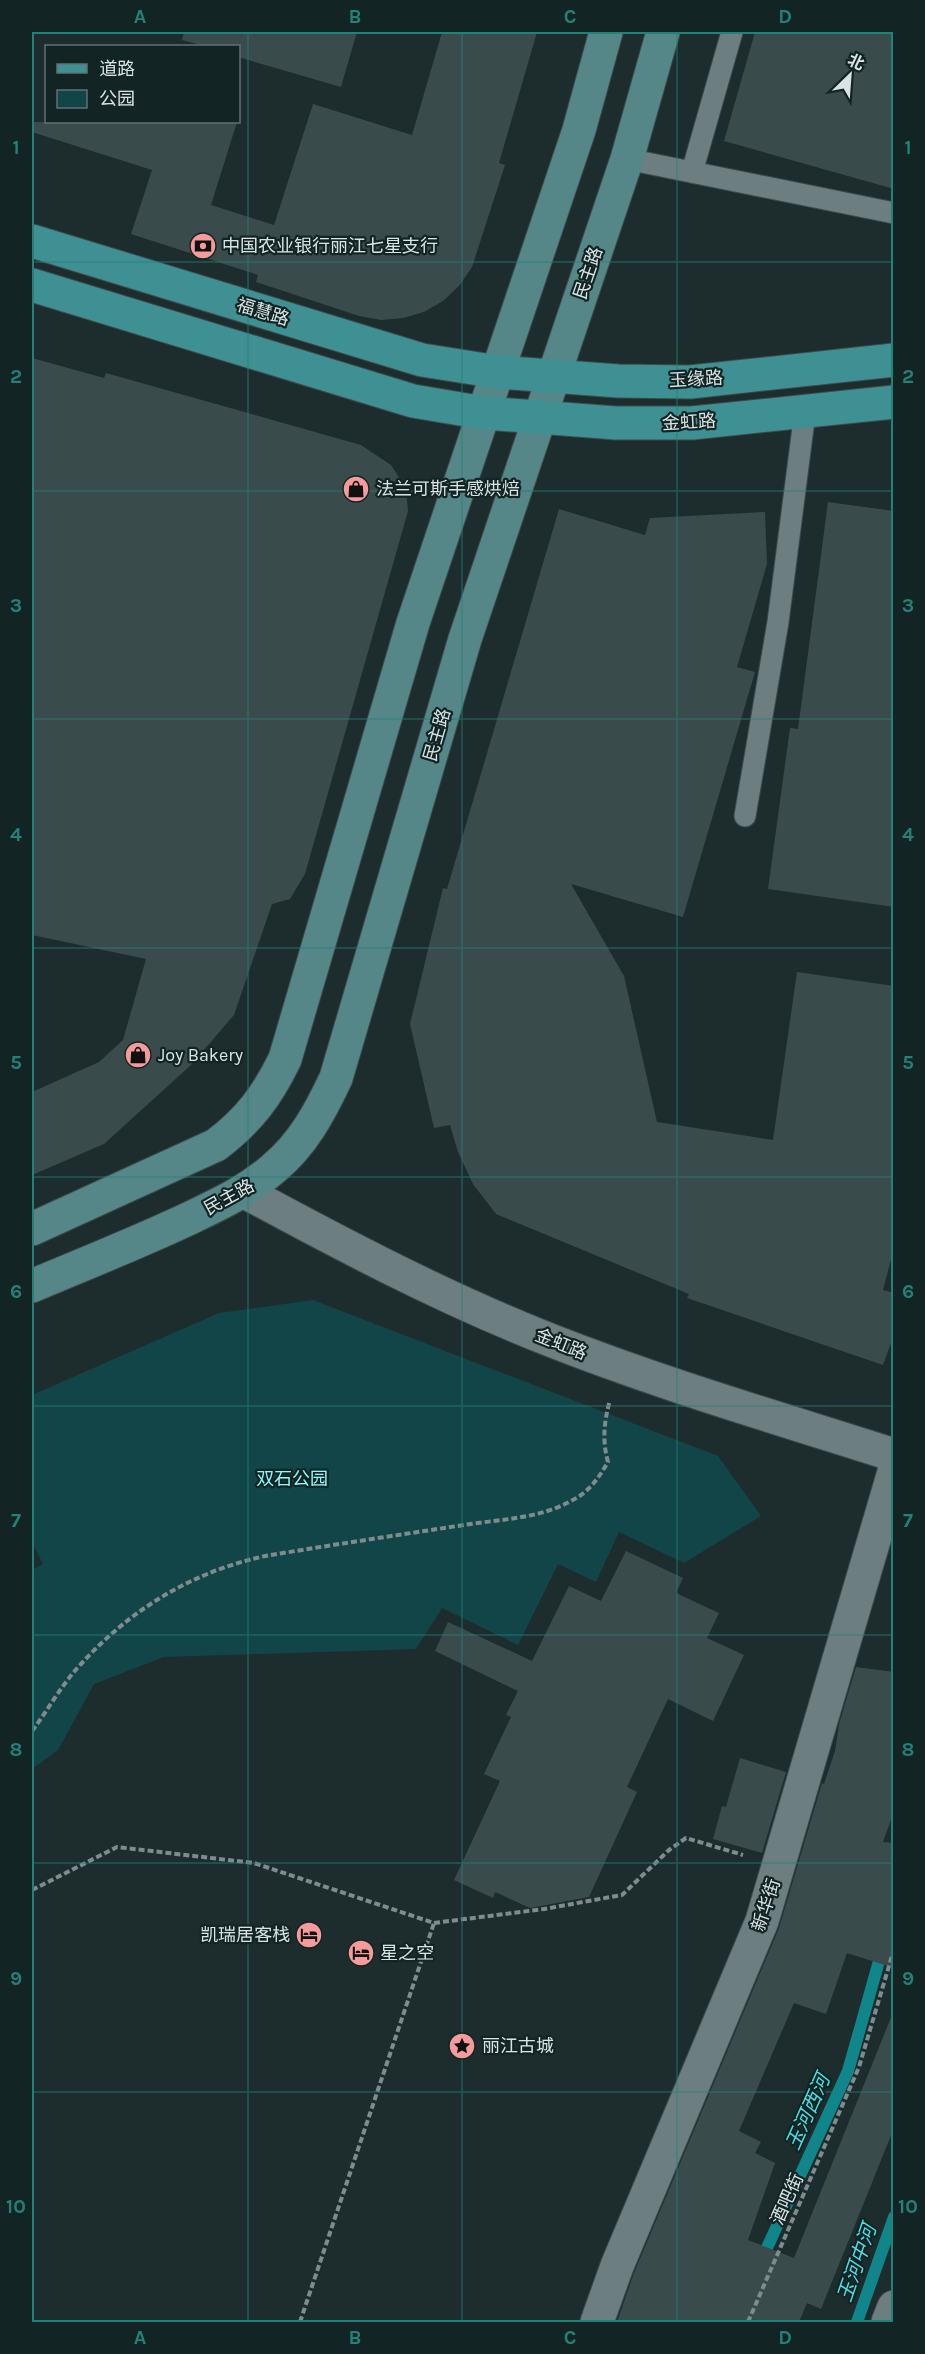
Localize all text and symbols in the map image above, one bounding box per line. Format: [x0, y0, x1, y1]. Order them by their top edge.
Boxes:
text: A [134, 5, 147, 28]
text: B [349, 5, 361, 28]
text: C [564, 5, 576, 28]
text: D [778, 5, 792, 28]
legend [45, 45, 240, 123]
north arrow [820, 45, 880, 105]
text: 北 [845, 50, 867, 74]
text: 道路 [99, 58, 135, 80]
text: 公园 [99, 88, 135, 110]
text: 1 [12, 136, 20, 159]
text: 1 [904, 136, 912, 159]
bank icon: 中国农业银行丽江七星支行 [188, 231, 218, 261]
place label: 中国农业银行丽江七星支行 [222, 235, 438, 257]
street label: 民主路 [569, 244, 607, 302]
street label: 福慧路 [234, 294, 292, 330]
text: 2 [10, 365, 22, 388]
text: 2 [902, 365, 914, 388]
street label: 玉缘路 [668, 367, 724, 391]
street label: 金虹路 [661, 410, 717, 434]
shop icon: 法兰可斯手感烘焙 [341, 474, 371, 504]
place label: 法兰可斯手感烘焙 [376, 478, 520, 500]
text: 3 [10, 594, 22, 617]
text: 3 [902, 594, 914, 617]
street label: 民主路 [419, 706, 455, 764]
text: 4 [10, 823, 22, 846]
text: 4 [902, 823, 914, 846]
shop icon: Joy Bakery [123, 1040, 153, 1070]
place label: Joy Bakery [158, 1044, 244, 1066]
text: 5 [10, 1051, 22, 1074]
text: 5 [902, 1051, 914, 1074]
street label: 民主路 [200, 1174, 258, 1220]
text: 6 [10, 1280, 22, 1303]
text: 6 [902, 1280, 914, 1303]
street label: 金虹路 [532, 1324, 590, 1364]
park label: 双石公园 [256, 1468, 328, 1490]
text: 7 [11, 1509, 21, 1532]
text: 7 [903, 1509, 913, 1532]
text: 8 [10, 1738, 22, 1761]
text: 8 [902, 1738, 914, 1761]
street label: 新华街 [747, 1876, 785, 1934]
hotel icon: 凯瑞居客栈 [294, 1920, 324, 1950]
place label: 凯瑞居客栈 [200, 1924, 290, 1946]
hotel icon: 星之空 [346, 1938, 376, 1968]
place label: 星之空 [380, 1942, 434, 1964]
text: 9 [10, 1967, 22, 1990]
text: 9 [902, 1967, 914, 1990]
place icon: 丽江古城 [447, 2031, 477, 2061]
place label: 丽江古城 [482, 2035, 554, 2057]
water label: 玉河西河 [781, 2067, 836, 2153]
street label: 酒吧街 [766, 2170, 808, 2228]
text: 10 [6, 2195, 26, 2218]
text: 10 [898, 2195, 918, 2218]
water label: 玉河中河 [833, 2218, 882, 2305]
text: A [134, 2326, 147, 2349]
text: B [349, 2326, 361, 2349]
text: C [564, 2326, 576, 2349]
text: D [778, 2326, 792, 2349]

